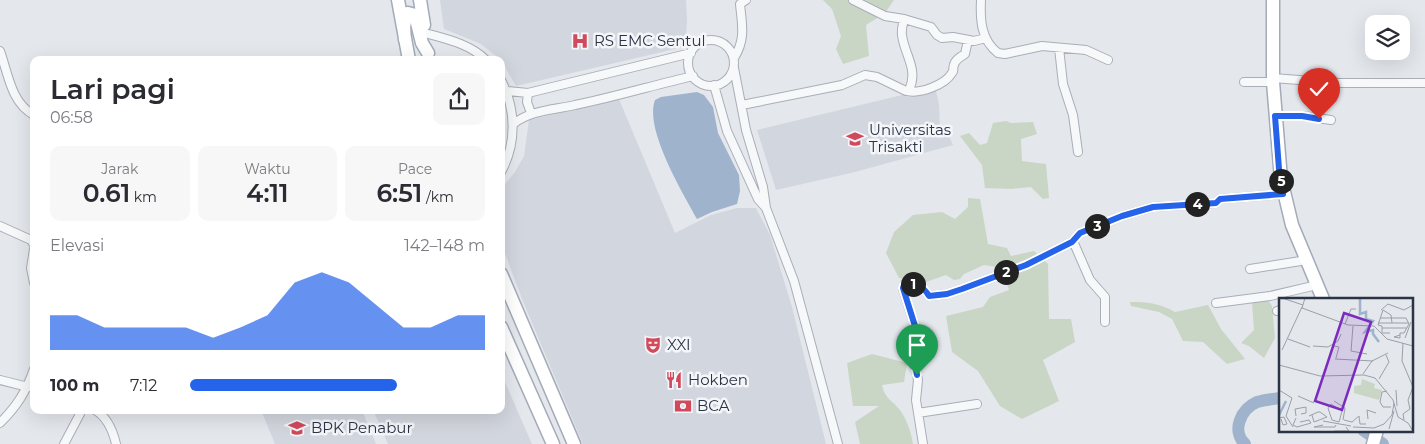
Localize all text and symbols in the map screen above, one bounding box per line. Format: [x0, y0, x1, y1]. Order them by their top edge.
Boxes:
map controls [1365, 15, 1410, 60]
button: layers [1365, 15, 1410, 60]
hospital icon: RS EMC Sentul [570, 31, 590, 51]
place label: RS EMC Sentul [594, 31, 706, 50]
pin [1298, 68, 1340, 119]
text: Lari pagi [50, 72, 175, 106]
button: share [433, 73, 485, 125]
icon: check [1305, 75, 1333, 103]
text: 06:58 [50, 108, 93, 127]
place label: Universitas Trisakti [869, 120, 951, 156]
school or university icon: Universitas Trisakti [845, 129, 865, 149]
text: Jarak [101, 160, 138, 178]
text: Waktu [244, 160, 291, 178]
text: Pace [398, 160, 432, 178]
pin: 5 [1268, 168, 1294, 194]
text: 5 [1277, 172, 1286, 190]
text: 0.61 [83, 178, 130, 208]
text: 4:11 [246, 178, 289, 208]
text: 6:51 [376, 178, 422, 208]
text: km [130, 188, 157, 206]
text: /km [422, 188, 454, 206]
pin: 4 [1184, 192, 1210, 216]
text: 4 [1193, 195, 1202, 213]
pin: 3 [1084, 214, 1110, 238]
text: 3 [1093, 217, 1102, 235]
text: Elevasi [50, 236, 104, 255]
text: 142–148 m [404, 236, 485, 255]
pin: 2 [994, 260, 1018, 284]
text: 2 [1002, 263, 1011, 281]
pin: 1 [900, 272, 926, 296]
text: 1 [911, 275, 916, 293]
inset map [1279, 298, 1412, 432]
pin [896, 324, 938, 375]
icon: arrive [903, 331, 931, 359]
theatre icon: XXI [643, 335, 663, 355]
place label: XXI [667, 335, 691, 354]
restaurant icon: Hokben [664, 370, 684, 390]
place label: Hokben [688, 370, 748, 389]
text: 100 m [50, 376, 99, 395]
text: 7:12 [130, 376, 157, 395]
bank icon: BCA [673, 396, 693, 416]
place label: BCA [697, 396, 730, 415]
school or university icon: BPK Penabur [287, 418, 307, 438]
place label: BPK Penabur [311, 418, 412, 437]

